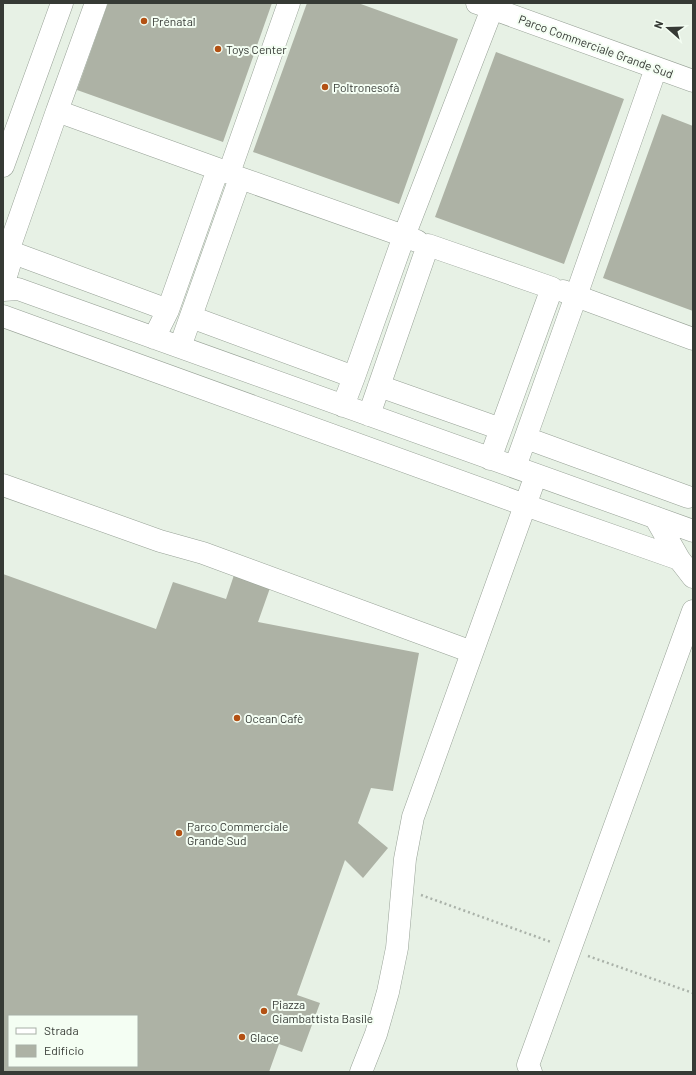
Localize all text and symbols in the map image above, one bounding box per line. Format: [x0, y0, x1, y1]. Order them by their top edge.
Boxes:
north arrow [648, 8, 688, 48]
street label: Parco Commerciale Grande Sud [517, 11, 675, 81]
place label: Prénatal [152, 14, 196, 28]
marker: Prénatal [139, 16, 149, 26]
text: N [651, 19, 665, 30]
place label: Toys Center [226, 42, 287, 56]
marker: Toys Center [213, 44, 223, 54]
place label: Poltronesofà [333, 80, 400, 94]
marker: Poltronesofà [320, 82, 330, 92]
place label: Ocean Cafè [245, 711, 303, 725]
marker: Ocean Cafè [232, 713, 242, 723]
place label: Parco Commerciale Grande Sud [187, 819, 289, 847]
marker: Parco Commerciale Grande Sud [174, 828, 184, 838]
place label: Piazza Giambattista Basile [272, 997, 373, 1025]
marker: Piazza Giambattista Basile [259, 1006, 269, 1016]
legend [8, 1015, 138, 1067]
text: Strada [44, 1023, 79, 1037]
place label: Glace [250, 1030, 279, 1044]
marker: Glace [237, 1032, 247, 1042]
text: Edificio [44, 1043, 84, 1057]

